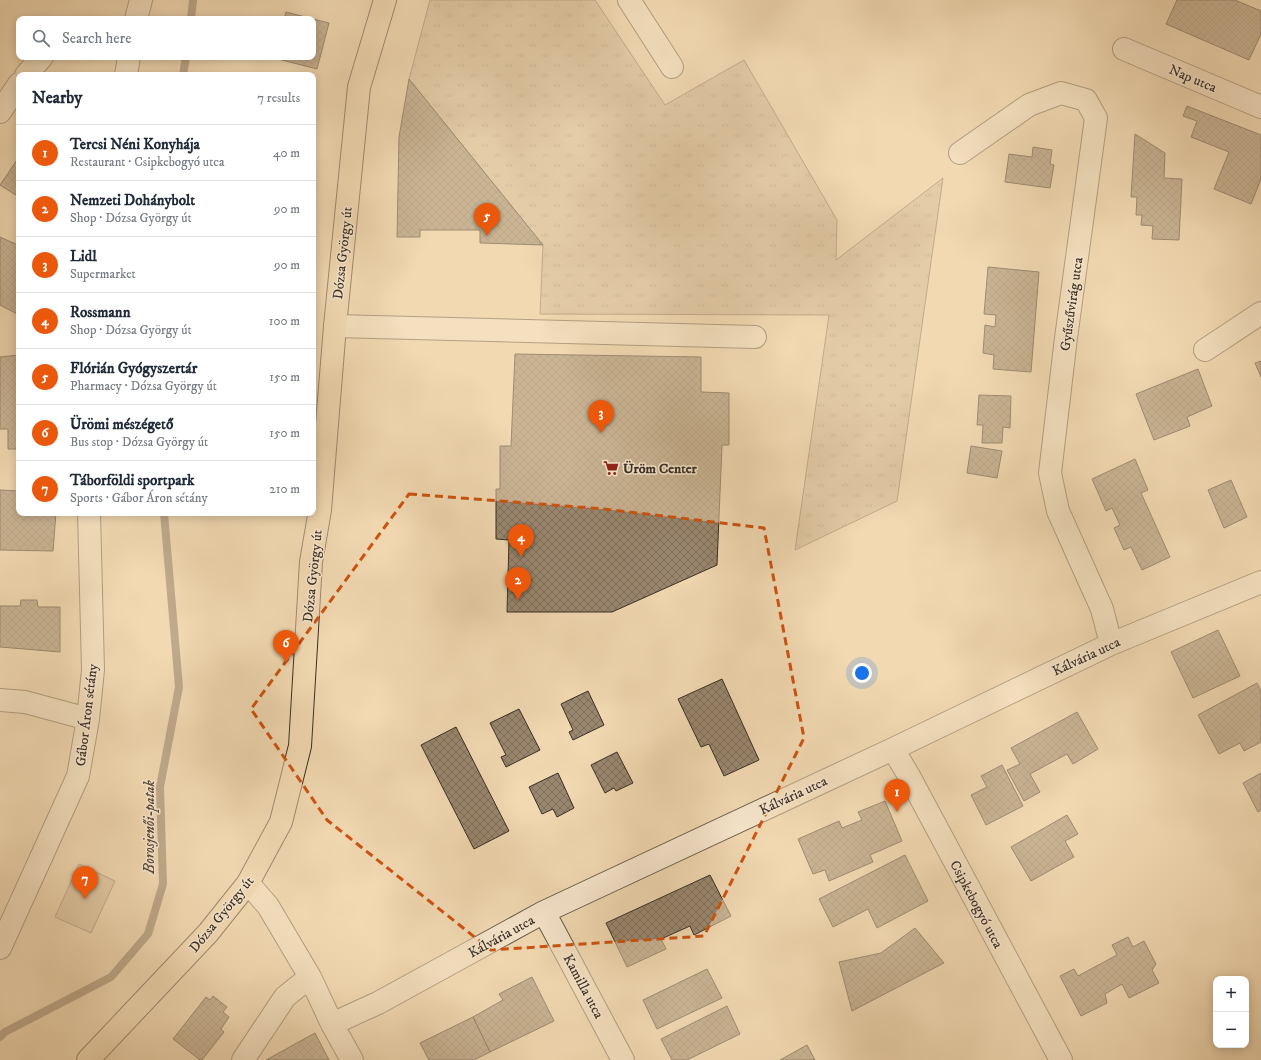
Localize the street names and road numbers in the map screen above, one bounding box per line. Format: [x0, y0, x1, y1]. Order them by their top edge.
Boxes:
street label: Nap utca [1166, 61, 1219, 97]
street label: Dózsa György út [329, 205, 357, 300]
street label: Gyűszűvirág utca [1056, 256, 1087, 352]
street label: Dózsa György út [299, 528, 327, 623]
street label: Kálvária utca [1050, 633, 1123, 680]
street label: Gábor Áron sétány [72, 662, 102, 767]
street label: Kálvária utca [757, 772, 830, 819]
street label: Csipkebogyó utca [945, 857, 1007, 952]
street label: Dózsa György út [185, 872, 258, 956]
street label: Kálvária utca [465, 911, 538, 962]
street label: Kamilla utca [559, 951, 608, 1022]

